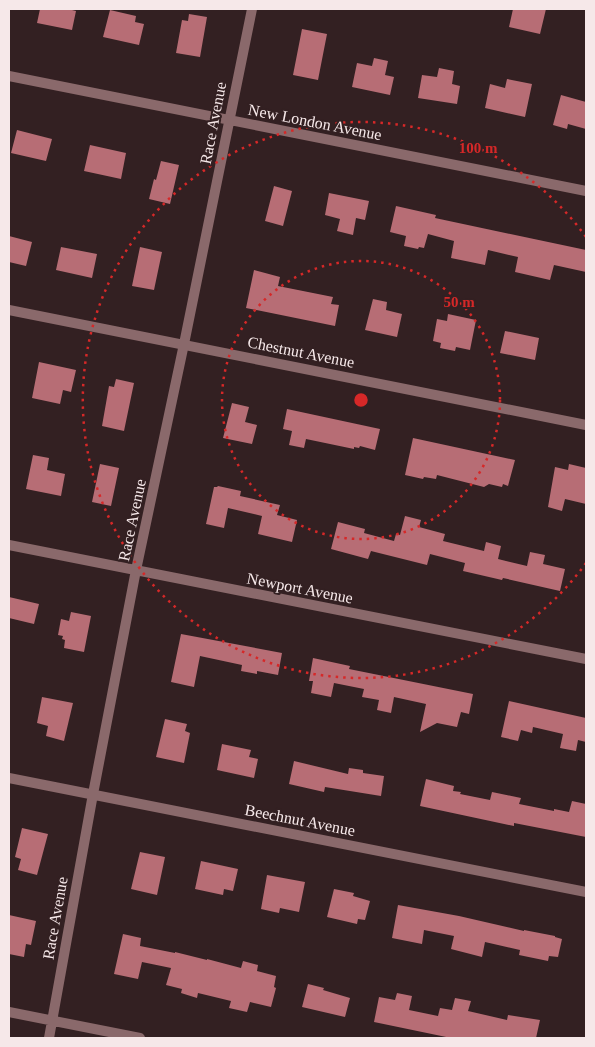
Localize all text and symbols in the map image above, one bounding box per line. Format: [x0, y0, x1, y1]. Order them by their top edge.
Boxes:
street label: Race Avenue [197, 80, 229, 166]
street label: New London Avenue [247, 101, 383, 143]
text: 100 m [459, 140, 498, 156]
text: 50 m [443, 294, 475, 310]
street label: Chestnut Avenue [246, 333, 356, 371]
centre of rings [352, 391, 370, 409]
street label: Race Avenue [115, 477, 149, 563]
street label: Newport Avenue [245, 569, 354, 608]
street label: Beechnut Avenue [243, 801, 357, 839]
street label: Race Avenue [39, 875, 71, 961]

